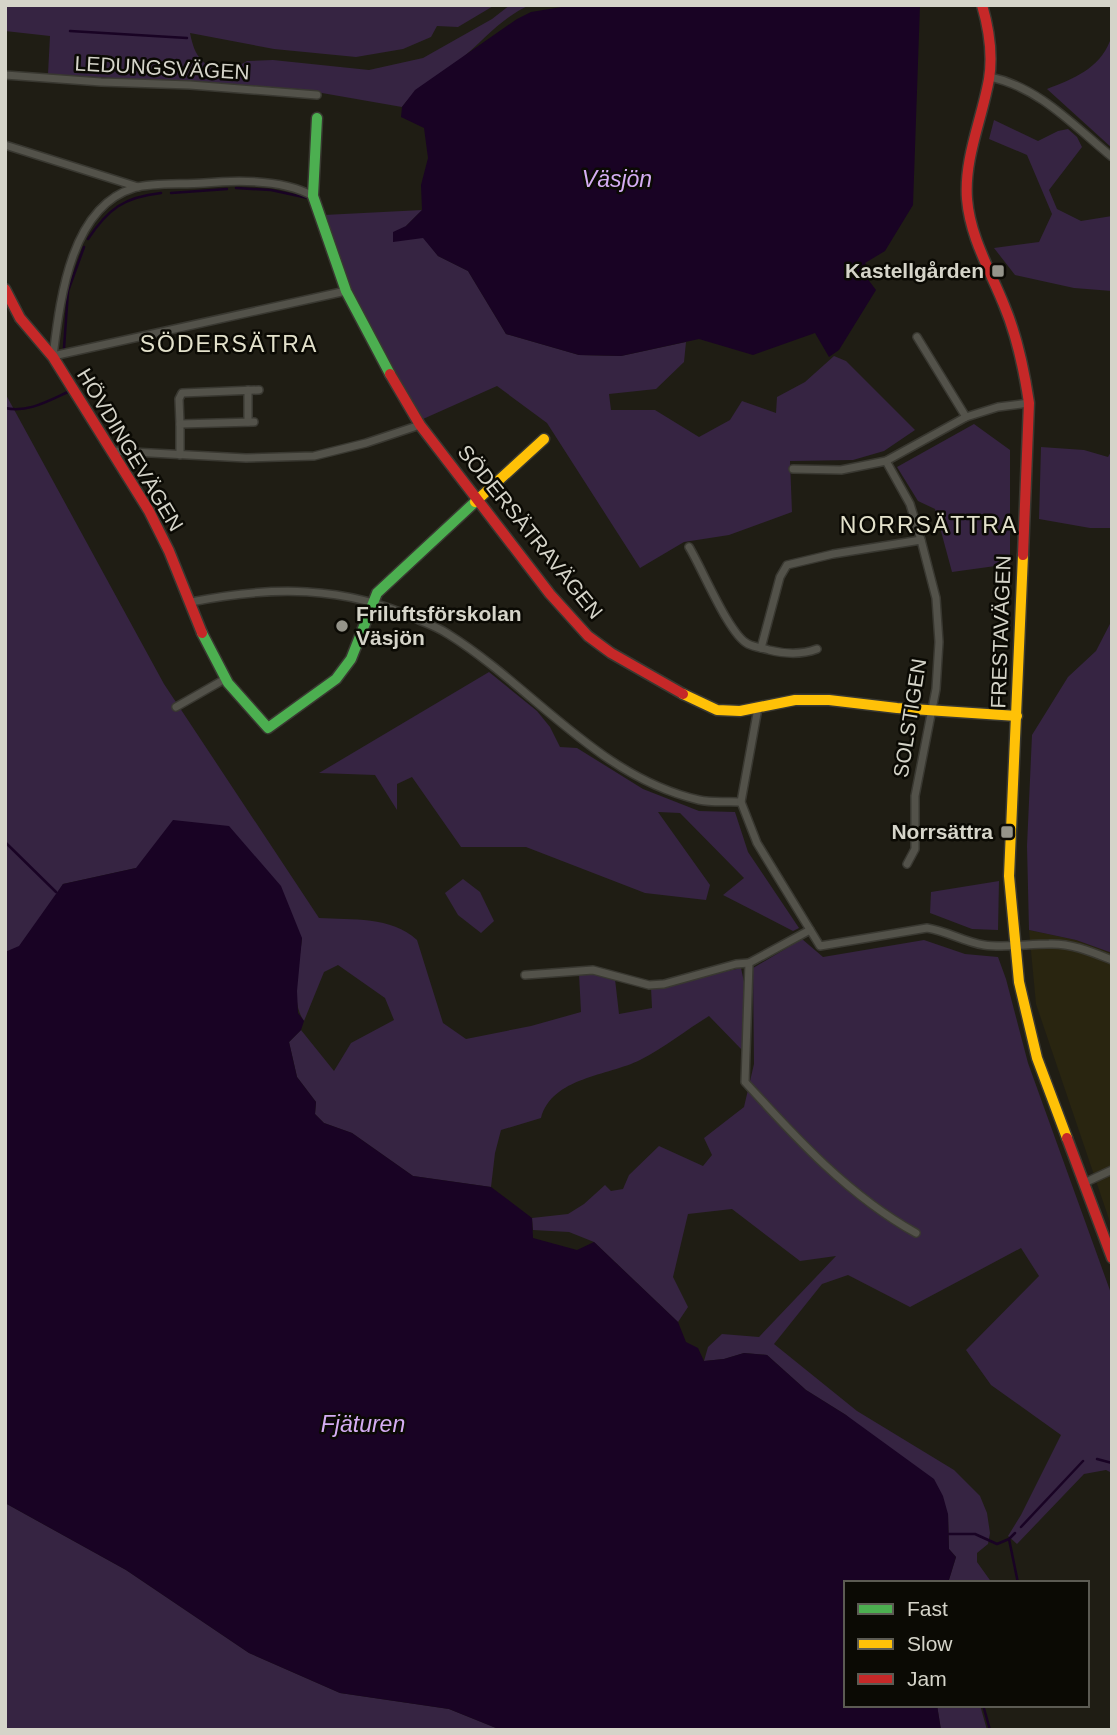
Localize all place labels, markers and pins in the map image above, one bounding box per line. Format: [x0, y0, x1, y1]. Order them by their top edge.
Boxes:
place label: Kastellgården [845, 259, 984, 282]
marker: Kastellgården [990, 263, 1006, 279]
place label: Friluftsförskolan Väsjön [356, 602, 522, 649]
marker: Friluftsförskolan Väsjön [334, 618, 350, 634]
place label: Norrsättra [891, 820, 993, 843]
marker: Norrsättra [999, 824, 1015, 840]

